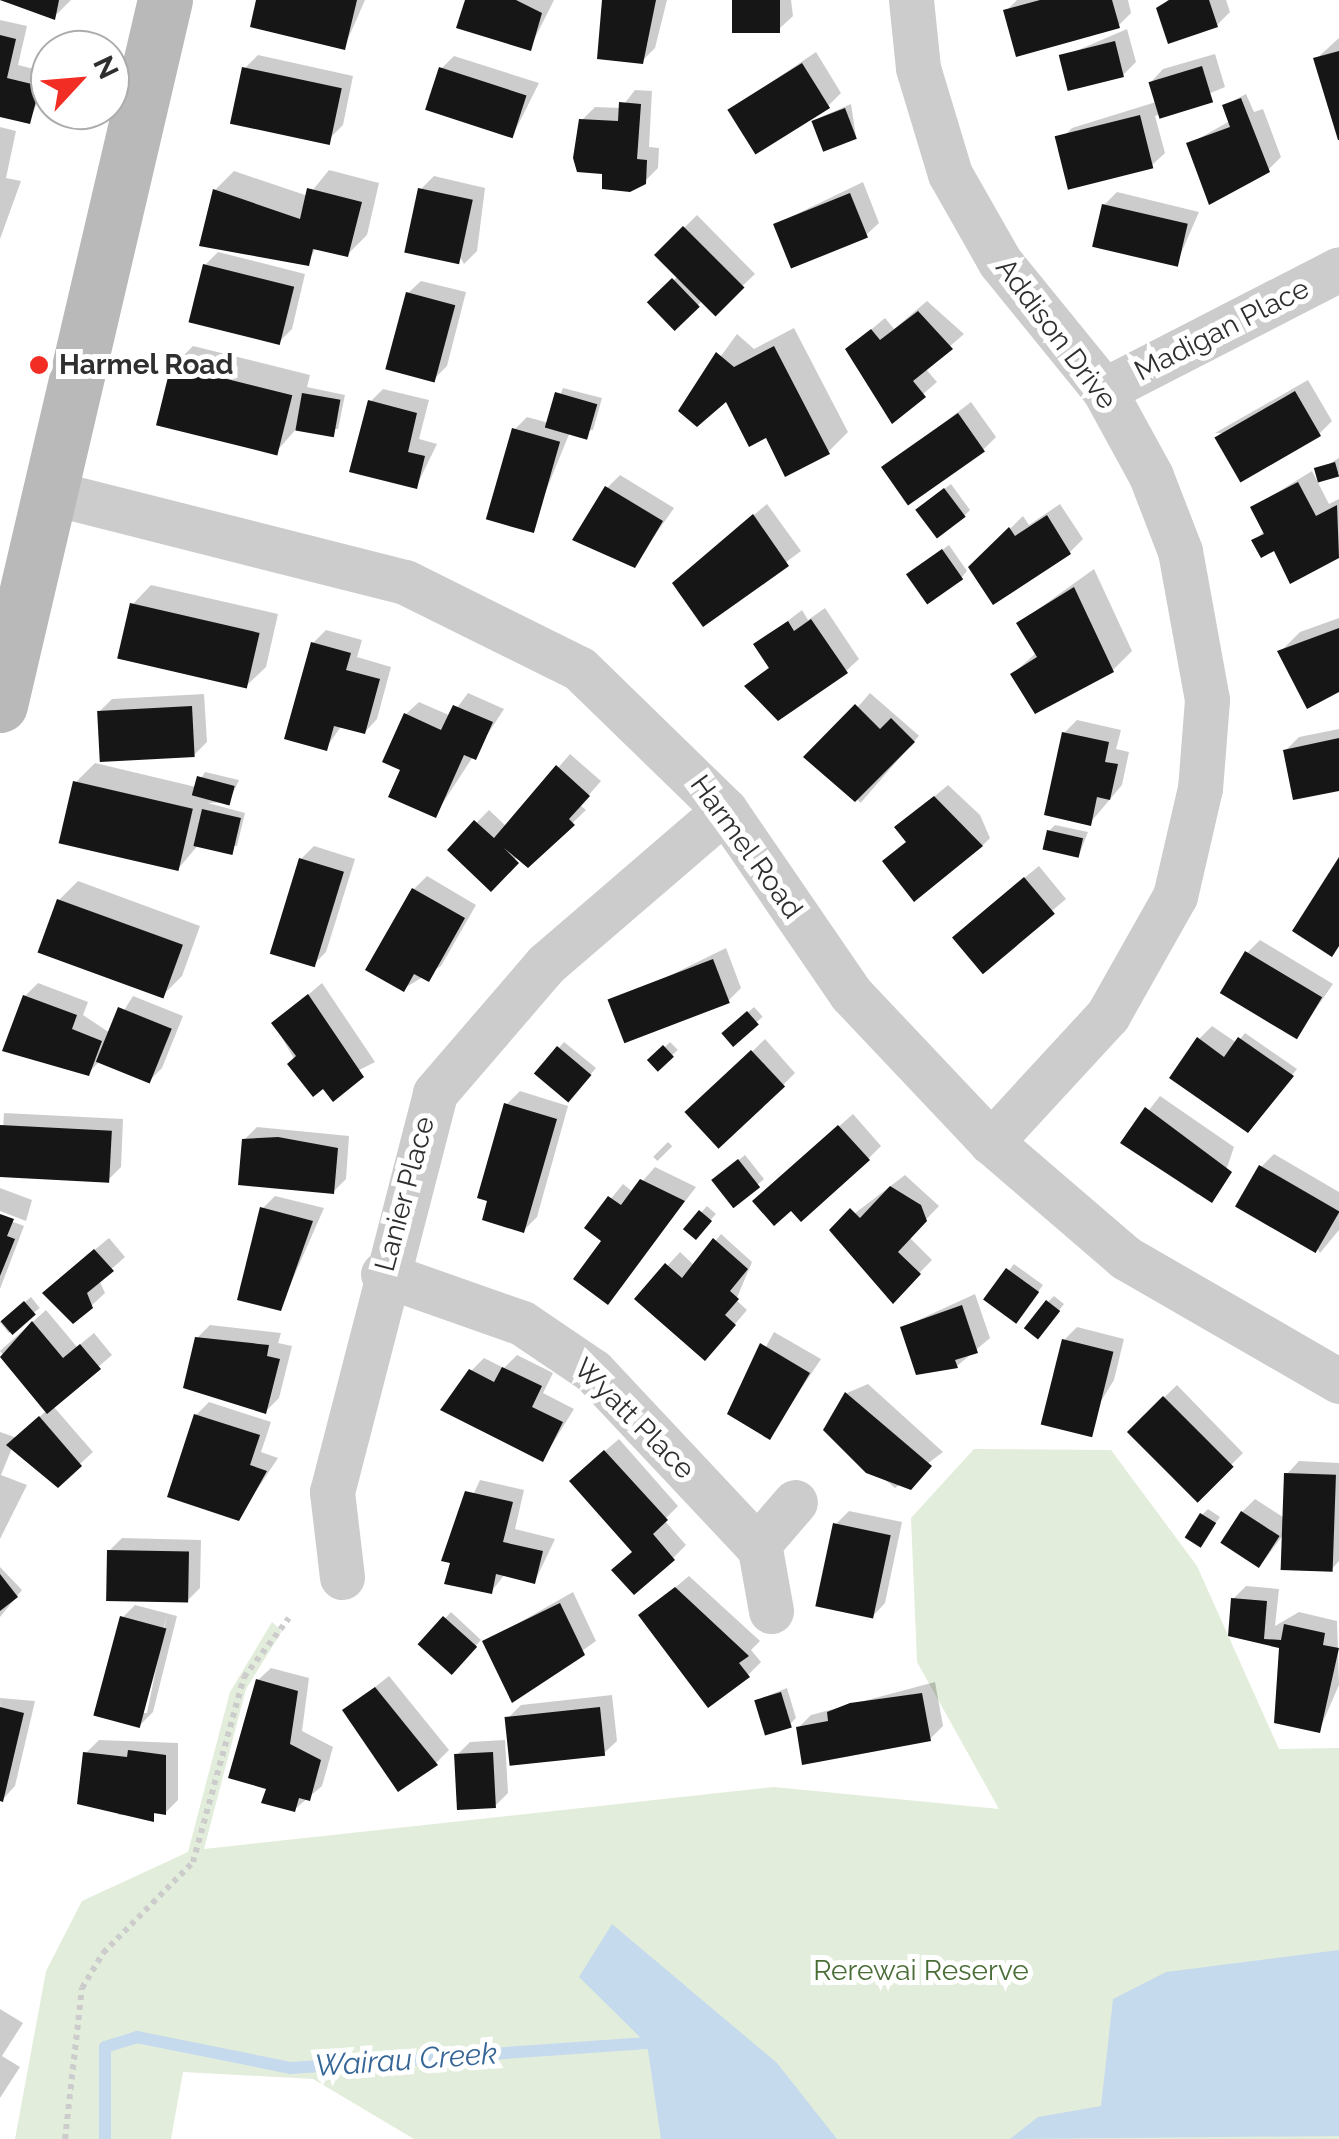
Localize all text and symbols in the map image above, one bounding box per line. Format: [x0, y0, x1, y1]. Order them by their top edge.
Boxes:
north arrow [30, 30, 130, 130]
text: N [86, 51, 125, 84]
street label: Addison Drive [988, 252, 1124, 416]
street label: Madigan Place [1129, 272, 1315, 388]
place label: Harmel Road [59, 348, 234, 382]
marker: Harmel Road [28, 354, 50, 376]
street label: Harmel Road [683, 768, 809, 926]
street label: Lanier Place [368, 1113, 442, 1275]
street label: Wyatt Place [567, 1352, 701, 1486]
park label: Rerewai Reserve [813, 1954, 1029, 1988]
water label: Wairau Creek [314, 2036, 498, 2084]

